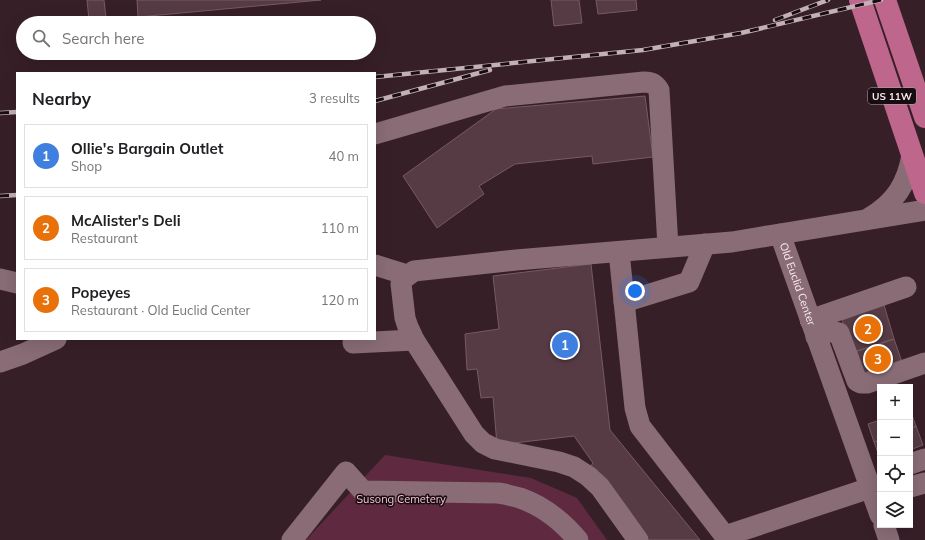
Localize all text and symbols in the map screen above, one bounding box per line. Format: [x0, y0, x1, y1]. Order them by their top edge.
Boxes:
search box [16, 16, 376, 60]
icon: search [30, 27, 52, 49]
text: Search here [62, 29, 144, 48]
text: Nearby [32, 88, 91, 109]
road number: US 11W [868, 88, 916, 104]
text: 3 results [309, 90, 360, 106]
text: Ollie's Bargain Outlet [71, 139, 223, 158]
text: 1 [42, 148, 50, 164]
text: 40 m [329, 148, 359, 164]
text: Shop [71, 158, 102, 174]
text: McAlister's Deli [71, 211, 181, 230]
text: 2 [42, 220, 50, 236]
text: 110 m [321, 220, 359, 236]
text: Restaurant [71, 230, 138, 246]
street label: Old Euclid Center [777, 241, 819, 327]
your location [625, 281, 645, 301]
text: Popeyes [71, 283, 131, 302]
text: 3 [42, 292, 50, 308]
text: 120 m [321, 292, 359, 308]
text: Restaurant · Old Euclid Center [71, 302, 250, 318]
pin: 2 [855, 314, 881, 344]
pin: 1 [552, 330, 578, 360]
pin: 3 [865, 344, 891, 374]
map controls [877, 384, 913, 528]
button: + [877, 384, 913, 420]
button: − [877, 420, 913, 456]
button: locate [877, 456, 913, 492]
park label: Susong Cemetery [356, 492, 446, 506]
button: layers [877, 492, 913, 528]

